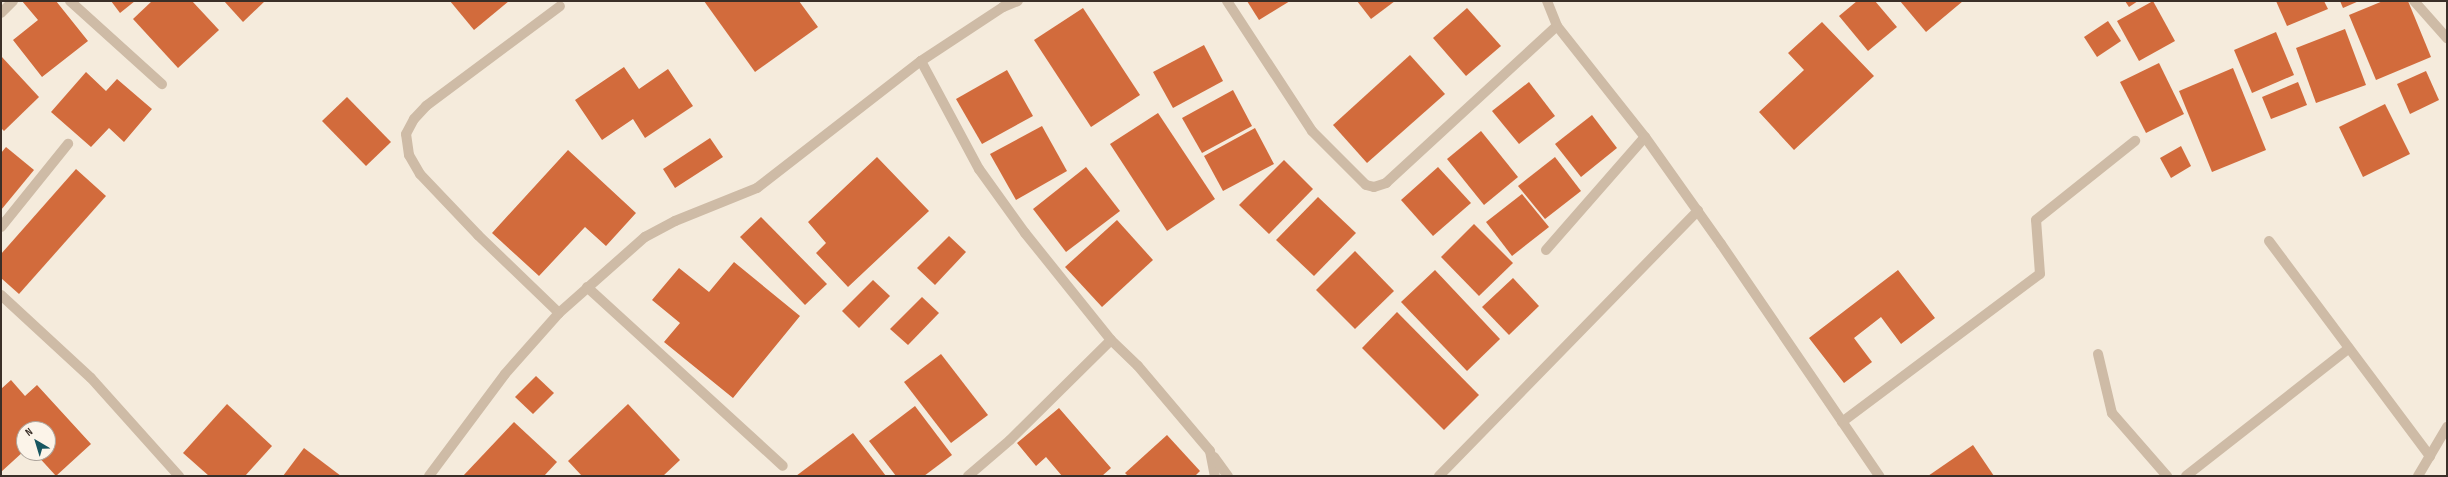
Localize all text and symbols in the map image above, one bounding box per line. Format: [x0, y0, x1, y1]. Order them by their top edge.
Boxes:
north arrow [16, 421, 56, 461]
text: N [23, 425, 35, 439]

